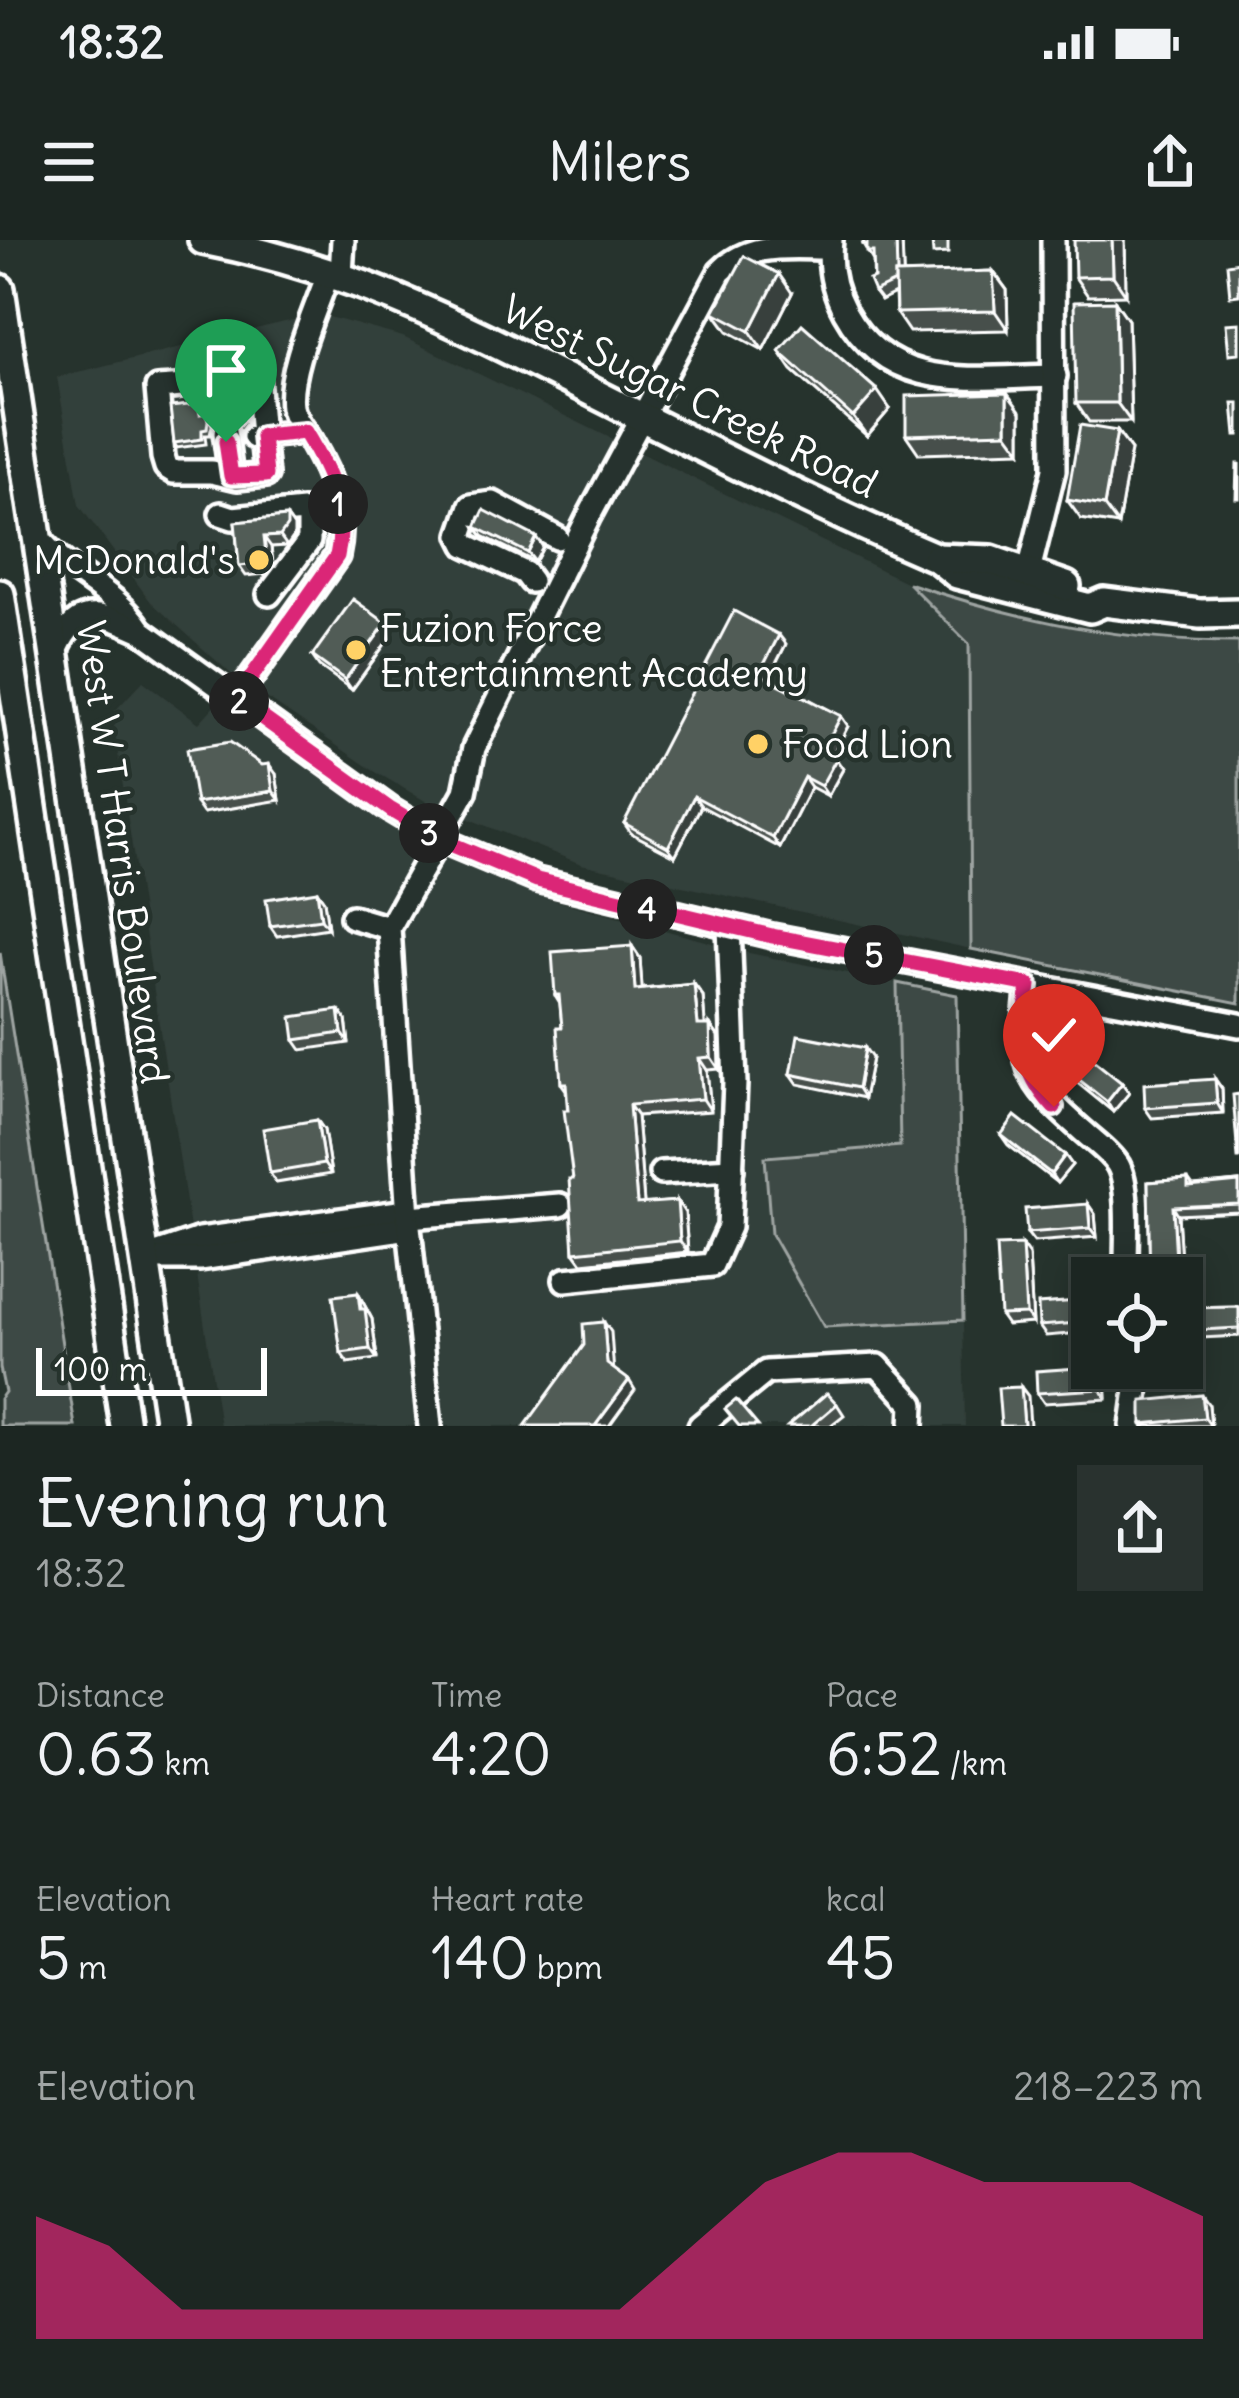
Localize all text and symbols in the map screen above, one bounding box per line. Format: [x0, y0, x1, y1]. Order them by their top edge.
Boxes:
text: 18:32 [60, 14, 164, 70]
text: Milers [548, 128, 691, 196]
icon: menu [36, 129, 102, 195]
icon: share [1137, 129, 1203, 195]
street label: West Sugar Creek Road [494, 284, 885, 509]
pin [175, 319, 277, 442]
icon: arrive [193, 337, 259, 403]
pin: 1 [308, 474, 368, 534]
text: 1 [331, 483, 345, 525]
place label: McDonald's [33, 536, 235, 585]
marker: McDonald's [246, 547, 272, 573]
place label: Fuzion Force Entertainment Academy [380, 604, 808, 698]
street label: West W T Harris Boulevard [66, 617, 179, 1087]
marker: Fuzion Force Entertainment Academy [343, 637, 369, 663]
pin: 2 [209, 671, 269, 731]
text: 2 [230, 680, 248, 722]
place label: Food Lion [782, 720, 953, 769]
marker: Food Lion [745, 731, 771, 757]
pin: 3 [399, 803, 459, 863]
text: 3 [420, 812, 438, 854]
pin: 4 [617, 879, 677, 939]
text: 4 [637, 888, 657, 930]
pin: 5 [844, 925, 904, 985]
text: 5 [865, 934, 883, 976]
pin [1003, 984, 1105, 1107]
icon: check [1021, 1002, 1087, 1068]
map controls [1071, 1257, 1203, 1389]
button: locate [1071, 1257, 1203, 1389]
scale bar [36, 1342, 267, 1395]
text: 100 m [54, 1348, 147, 1390]
text: Evening run [36, 1462, 389, 1545]
button: share [1077, 1465, 1203, 1591]
text: 18:32 [36, 1549, 126, 1598]
text: Distance [36, 1674, 165, 1716]
text: Time [431, 1674, 502, 1716]
text: Pace [826, 1674, 898, 1716]
text: 0.63 [36, 1716, 157, 1791]
text: 4:20 [431, 1716, 552, 1791]
text: 6:52 [826, 1716, 942, 1791]
text: km [157, 1742, 210, 1784]
text: /km [942, 1742, 1007, 1784]
text: Elevation [36, 1878, 171, 1920]
text: Heart rate [431, 1878, 584, 1920]
text: kcal [826, 1878, 885, 1920]
text: 5 [36, 1920, 71, 1995]
text: 140 [431, 1920, 529, 1995]
text: 45 [826, 1920, 895, 1995]
text: m [71, 1946, 107, 1988]
text: bpm [529, 1946, 603, 1988]
text: Elevation [36, 2062, 196, 2111]
text: 218–223 m [1013, 2062, 1203, 2111]

